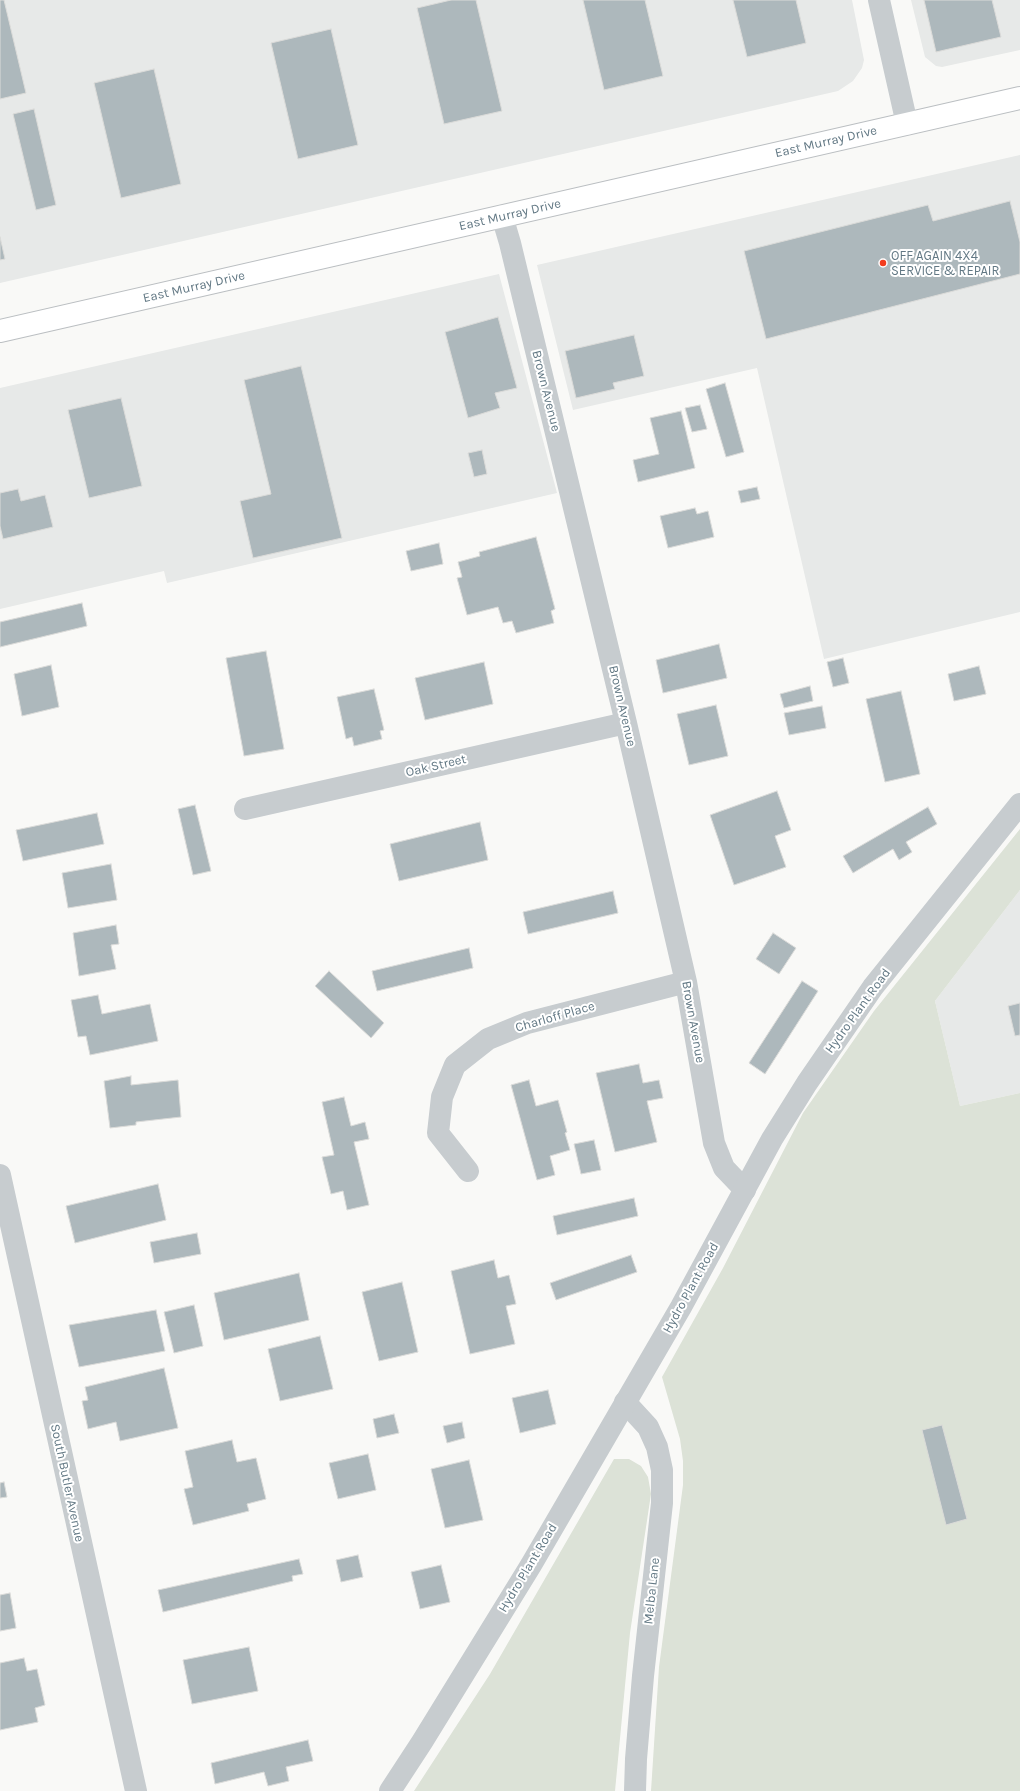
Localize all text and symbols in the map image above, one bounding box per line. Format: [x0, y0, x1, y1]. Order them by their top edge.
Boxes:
street label: East Murray Drive [773, 123, 879, 161]
street label: East Murray Drive [457, 196, 563, 234]
place label: OFF AGAIN 4X4 SERVICE & REPAIR [891, 248, 999, 279]
marker: OFF AGAIN 4X4 SERVICE & REPAIR [878, 258, 888, 268]
street label: East Murray Drive [141, 268, 247, 306]
street label: Brown Avenue [528, 349, 564, 433]
street label: Brown Avenue [605, 664, 639, 748]
street label: Oak Street [404, 751, 468, 781]
street label: Hydro Plant Road [822, 966, 894, 1056]
street label: Brown Avenue [678, 980, 708, 1064]
street label: Charloff Place [514, 998, 596, 1036]
street label: Hydro Plant Road [660, 1240, 722, 1336]
street label: South Butler Avenue [47, 1423, 87, 1543]
street label: Hydro Plant Road [495, 1521, 561, 1615]
street label: Melba Lane [641, 1557, 663, 1625]

